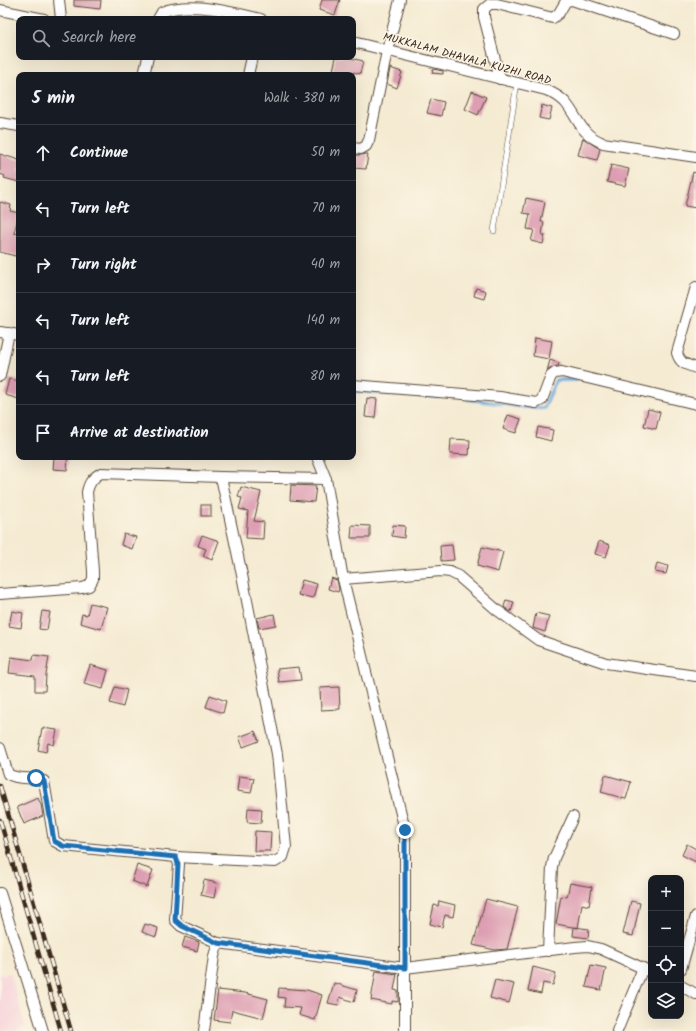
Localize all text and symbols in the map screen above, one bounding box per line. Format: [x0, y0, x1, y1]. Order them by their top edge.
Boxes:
search box [16, 16, 356, 60]
text: Search here [62, 26, 136, 50]
icon: search [30, 27, 52, 49]
street label: MUKKALAM DHAVALA KUZHI ROAD [381, 28, 553, 90]
text: 5 min [32, 85, 75, 112]
text: Walk · 380 m [264, 88, 340, 109]
text: Continue [70, 141, 128, 165]
icon: ahead [32, 142, 54, 164]
text: 50 m [311, 142, 340, 163]
text: Turn left [70, 197, 130, 221]
icon: left [32, 198, 54, 220]
text: 70 m [312, 198, 340, 219]
text: Turn right [70, 253, 137, 277]
icon: right [32, 254, 54, 276]
text: 40 m [311, 254, 340, 275]
text: Turn left [70, 309, 130, 333]
icon: left [32, 310, 54, 332]
text: 140 m [307, 310, 340, 331]
text: Turn left [70, 365, 130, 389]
icon: left [32, 366, 54, 388]
text: 80 m [310, 366, 340, 387]
text: Arrive at destination [70, 421, 209, 445]
icon: arrive [32, 422, 54, 444]
route start [27, 769, 45, 787]
route end [396, 821, 414, 839]
map controls [648, 875, 684, 1019]
button: + [648, 875, 684, 911]
button: − [648, 911, 684, 947]
button: locate [648, 947, 684, 983]
button: layers [648, 983, 684, 1019]

